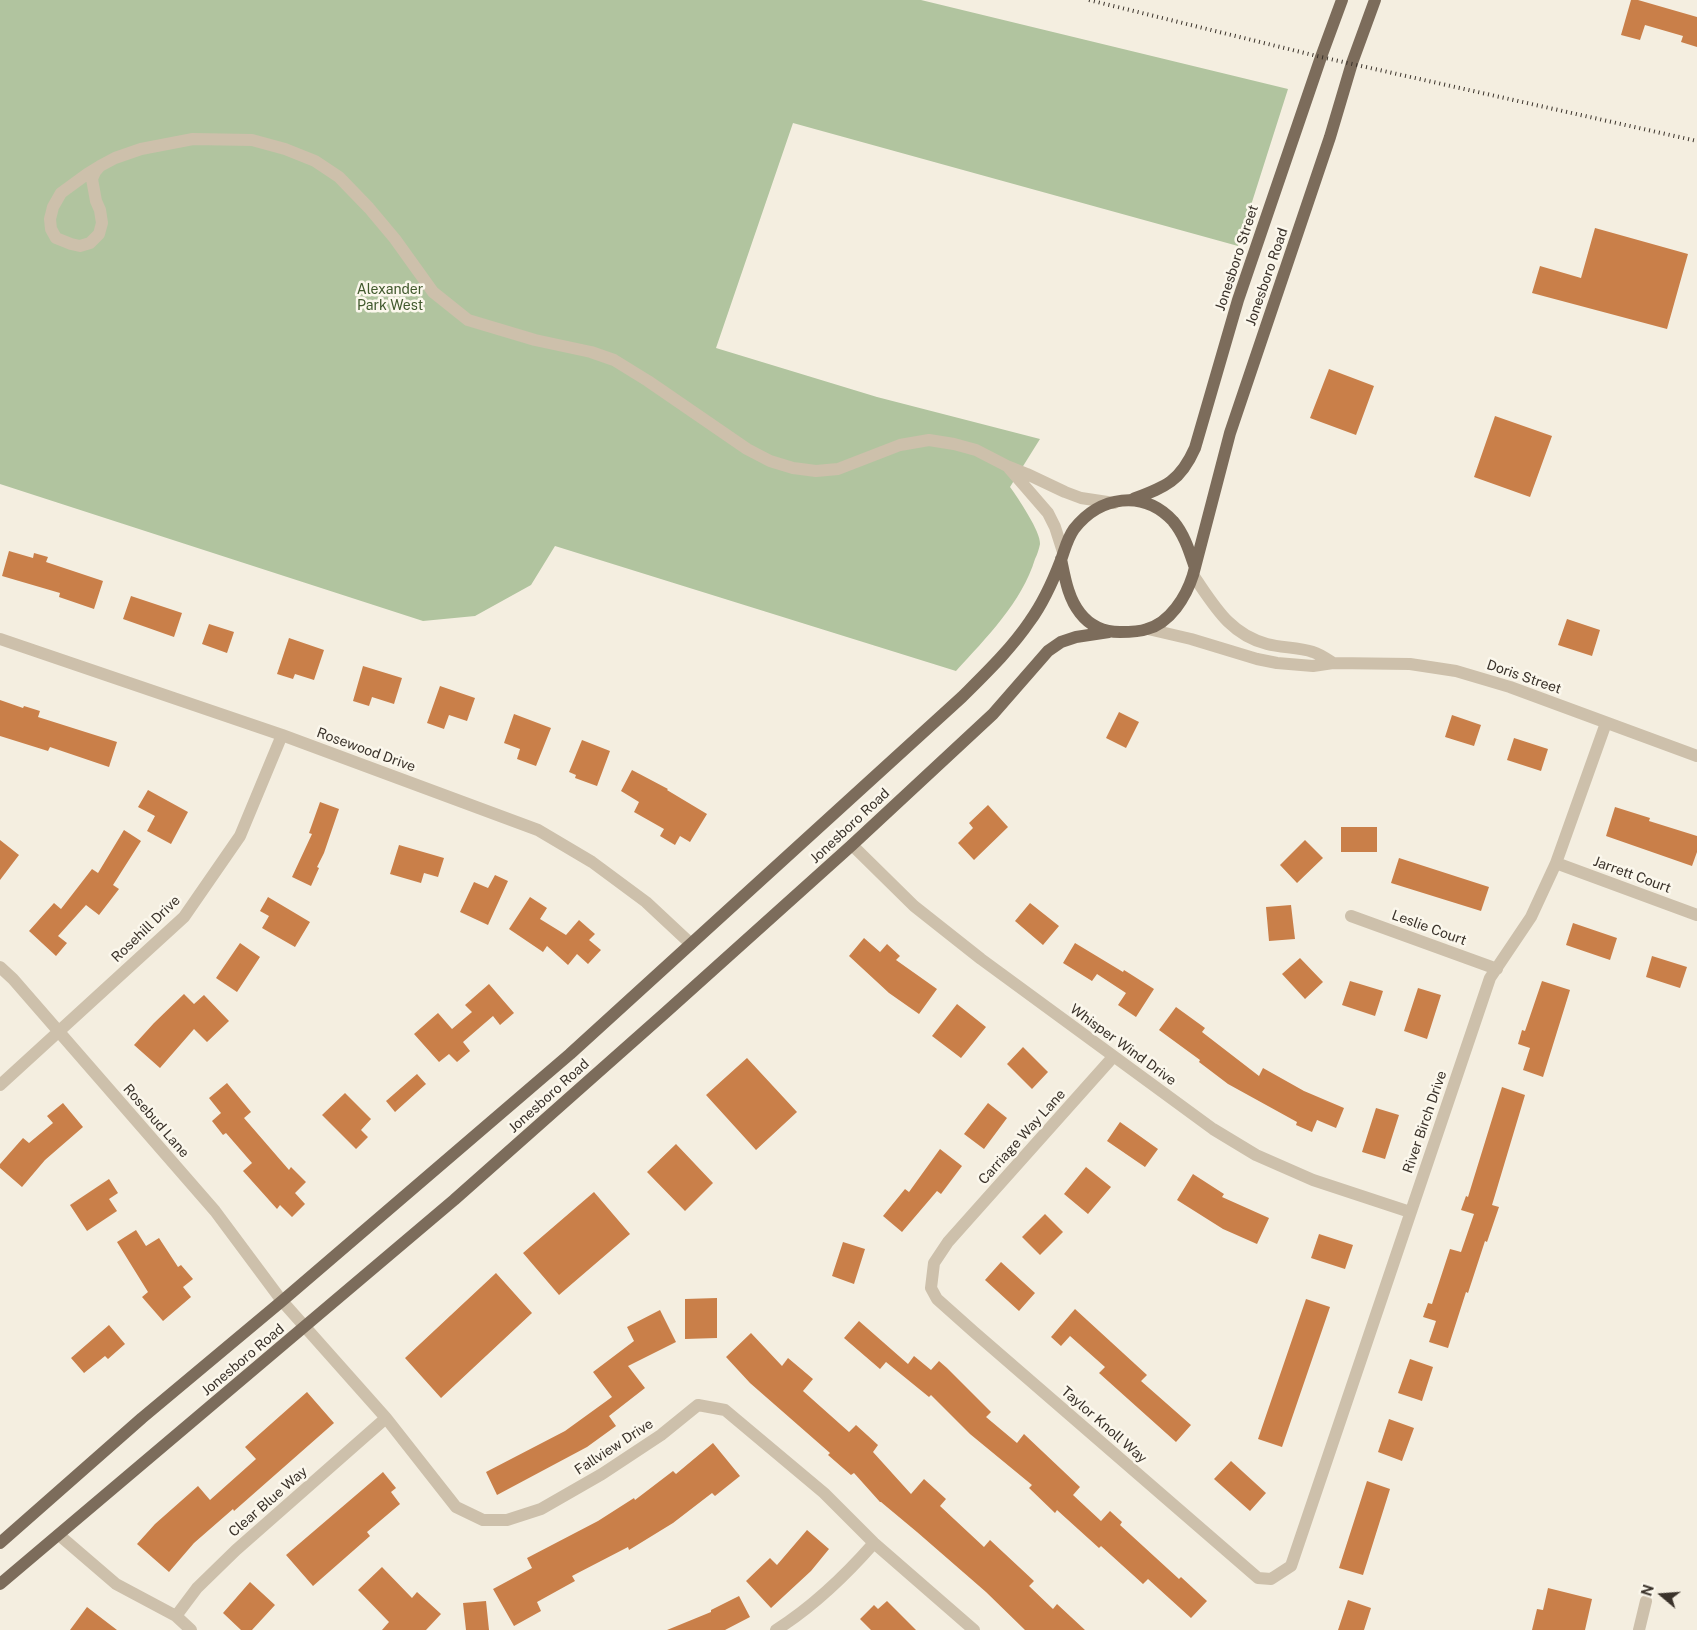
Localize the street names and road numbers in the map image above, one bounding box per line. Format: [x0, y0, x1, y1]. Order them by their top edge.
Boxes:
street label: Jonesboro Street [1212, 203, 1262, 313]
street label: Jonesboro Road [1242, 226, 1292, 328]
street label: Doris Street [1484, 656, 1564, 698]
street label: Rosewood Drive [314, 724, 418, 776]
street label: Jonesboro Road [807, 785, 893, 867]
street label: Jarrett Court [1591, 853, 1673, 897]
street label: Rosehill Drive [108, 892, 184, 966]
street label: Leslie Court [1389, 907, 1469, 949]
street label: Whisper Wind Drive [1067, 1001, 1179, 1089]
street label: Jonesboro Road [505, 1055, 593, 1137]
street label: River Birch Drive [1400, 1069, 1450, 1175]
street label: Rosebud Lane [120, 1081, 192, 1161]
street label: Carriage Way Lane [975, 1086, 1069, 1188]
street label: Jonesboro Road [198, 1321, 288, 1399]
street label: Taylor Knoll Way [1058, 1383, 1150, 1467]
street label: Fallview Drive [572, 1415, 656, 1479]
street label: Clear Blue Way [225, 1463, 311, 1541]

